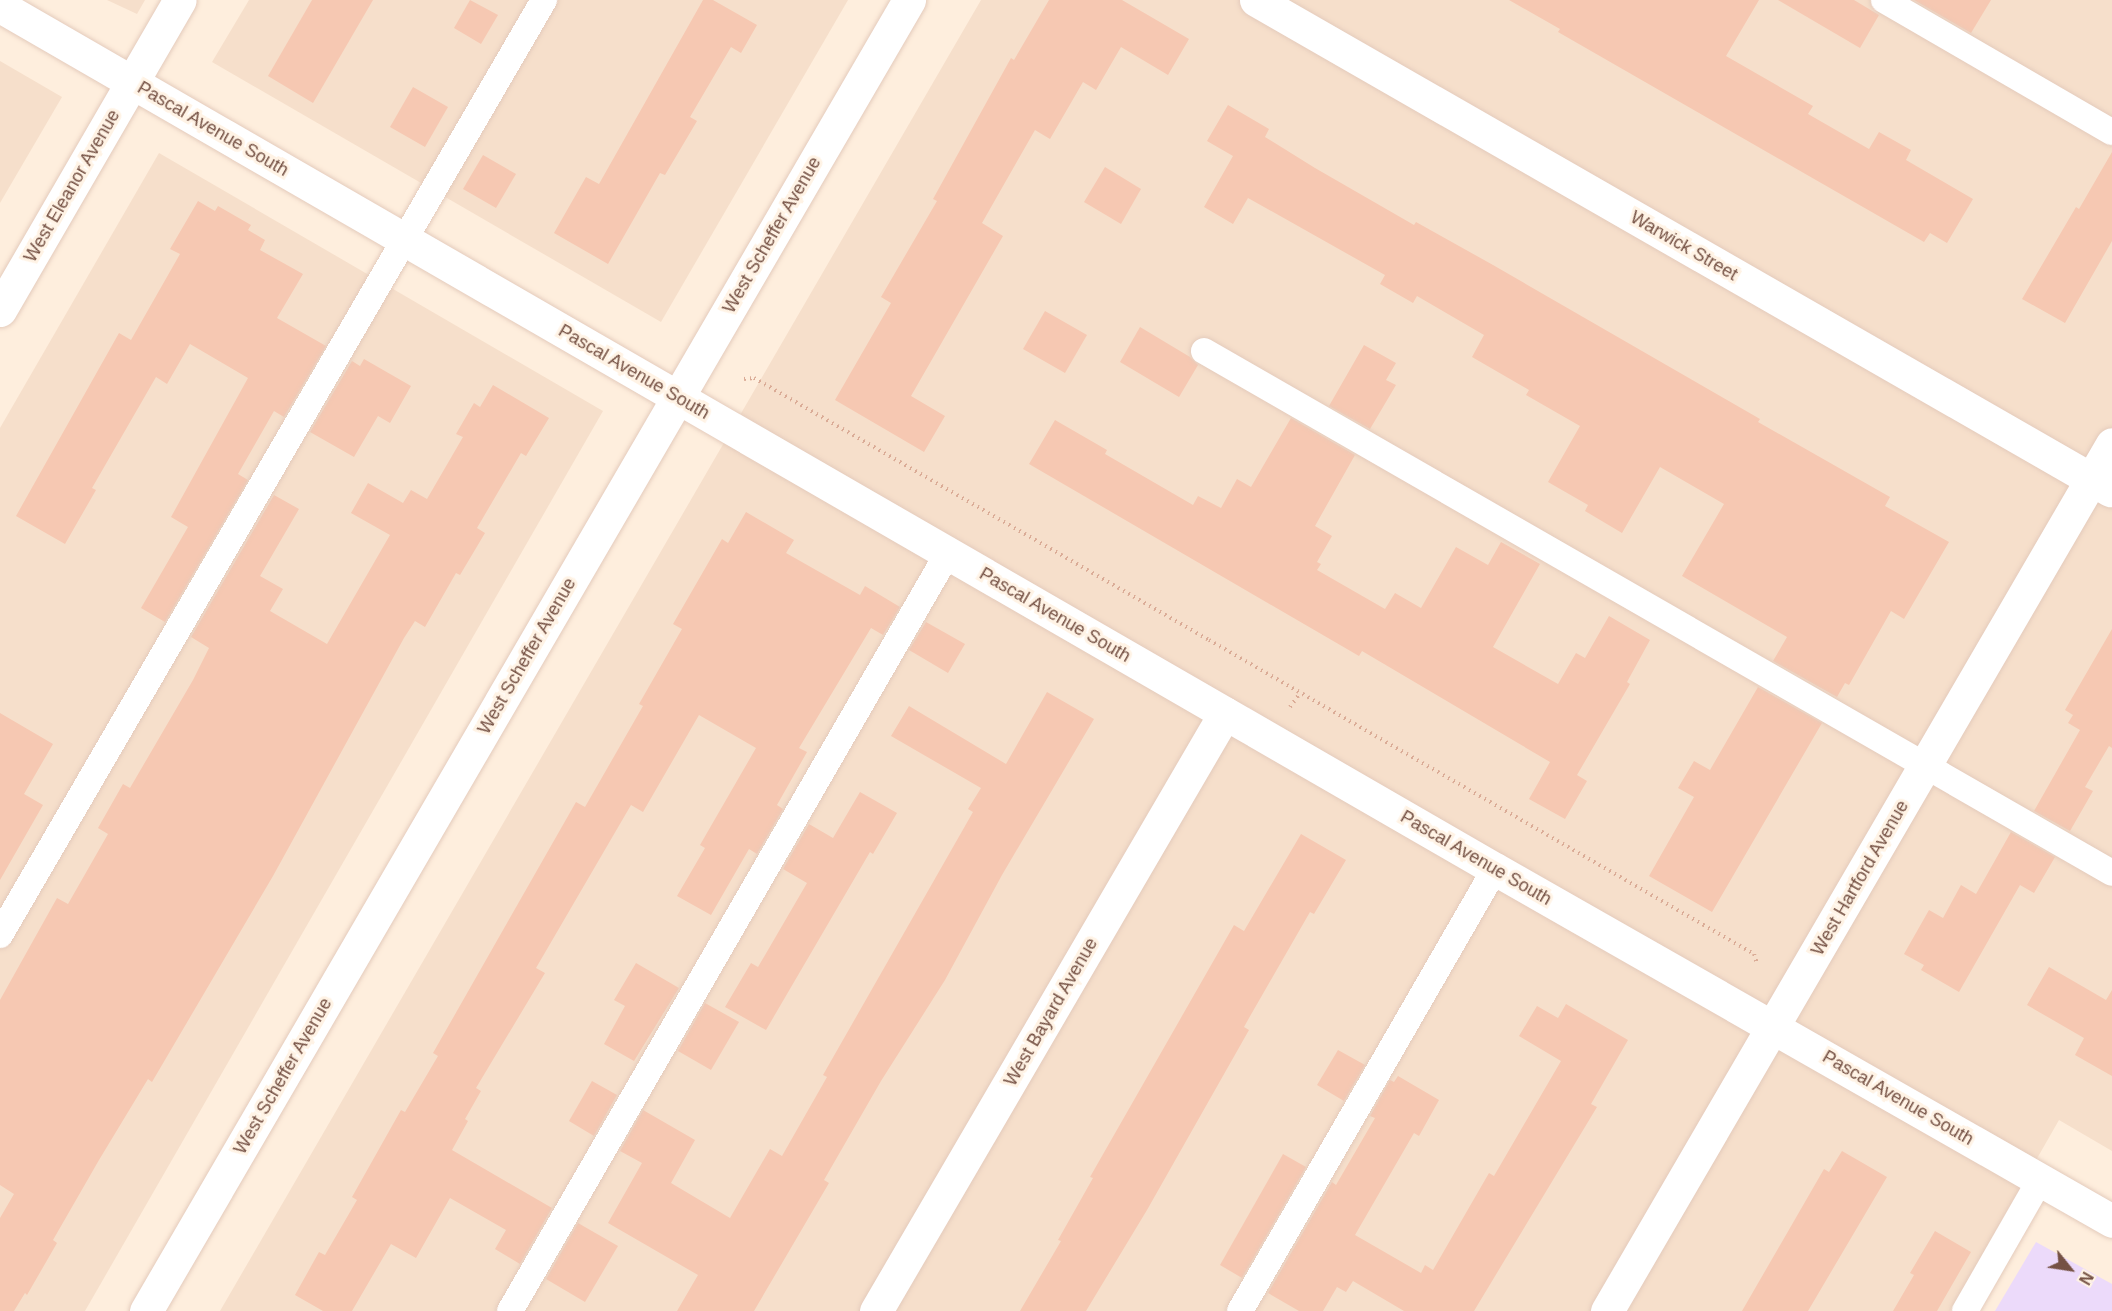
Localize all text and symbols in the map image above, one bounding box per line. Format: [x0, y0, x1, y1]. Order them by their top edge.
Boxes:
street label: Pascal Avenue South [133, 77, 293, 181]
street label: West Eleanor Avenue [19, 105, 125, 267]
street label: West Scheffer Avenue [718, 152, 826, 318]
street label: Warwick Street [1626, 207, 1742, 285]
street label: Pascal Avenue South [554, 320, 714, 424]
street label: Pascal Avenue South [975, 563, 1135, 667]
street label: West Scheffer Avenue [473, 573, 581, 739]
street label: West Hartford Avenue [1807, 796, 1913, 960]
street label: Pascal Avenue South [1396, 806, 1556, 910]
street label: West Bayard Avenue [1000, 934, 1102, 1090]
street label: West Scheffer Avenue [229, 993, 337, 1159]
street label: Pascal Avenue South [1818, 1046, 1978, 1150]
north arrow [2040, 1239, 2100, 1299]
text: N [2076, 1269, 2096, 1288]

